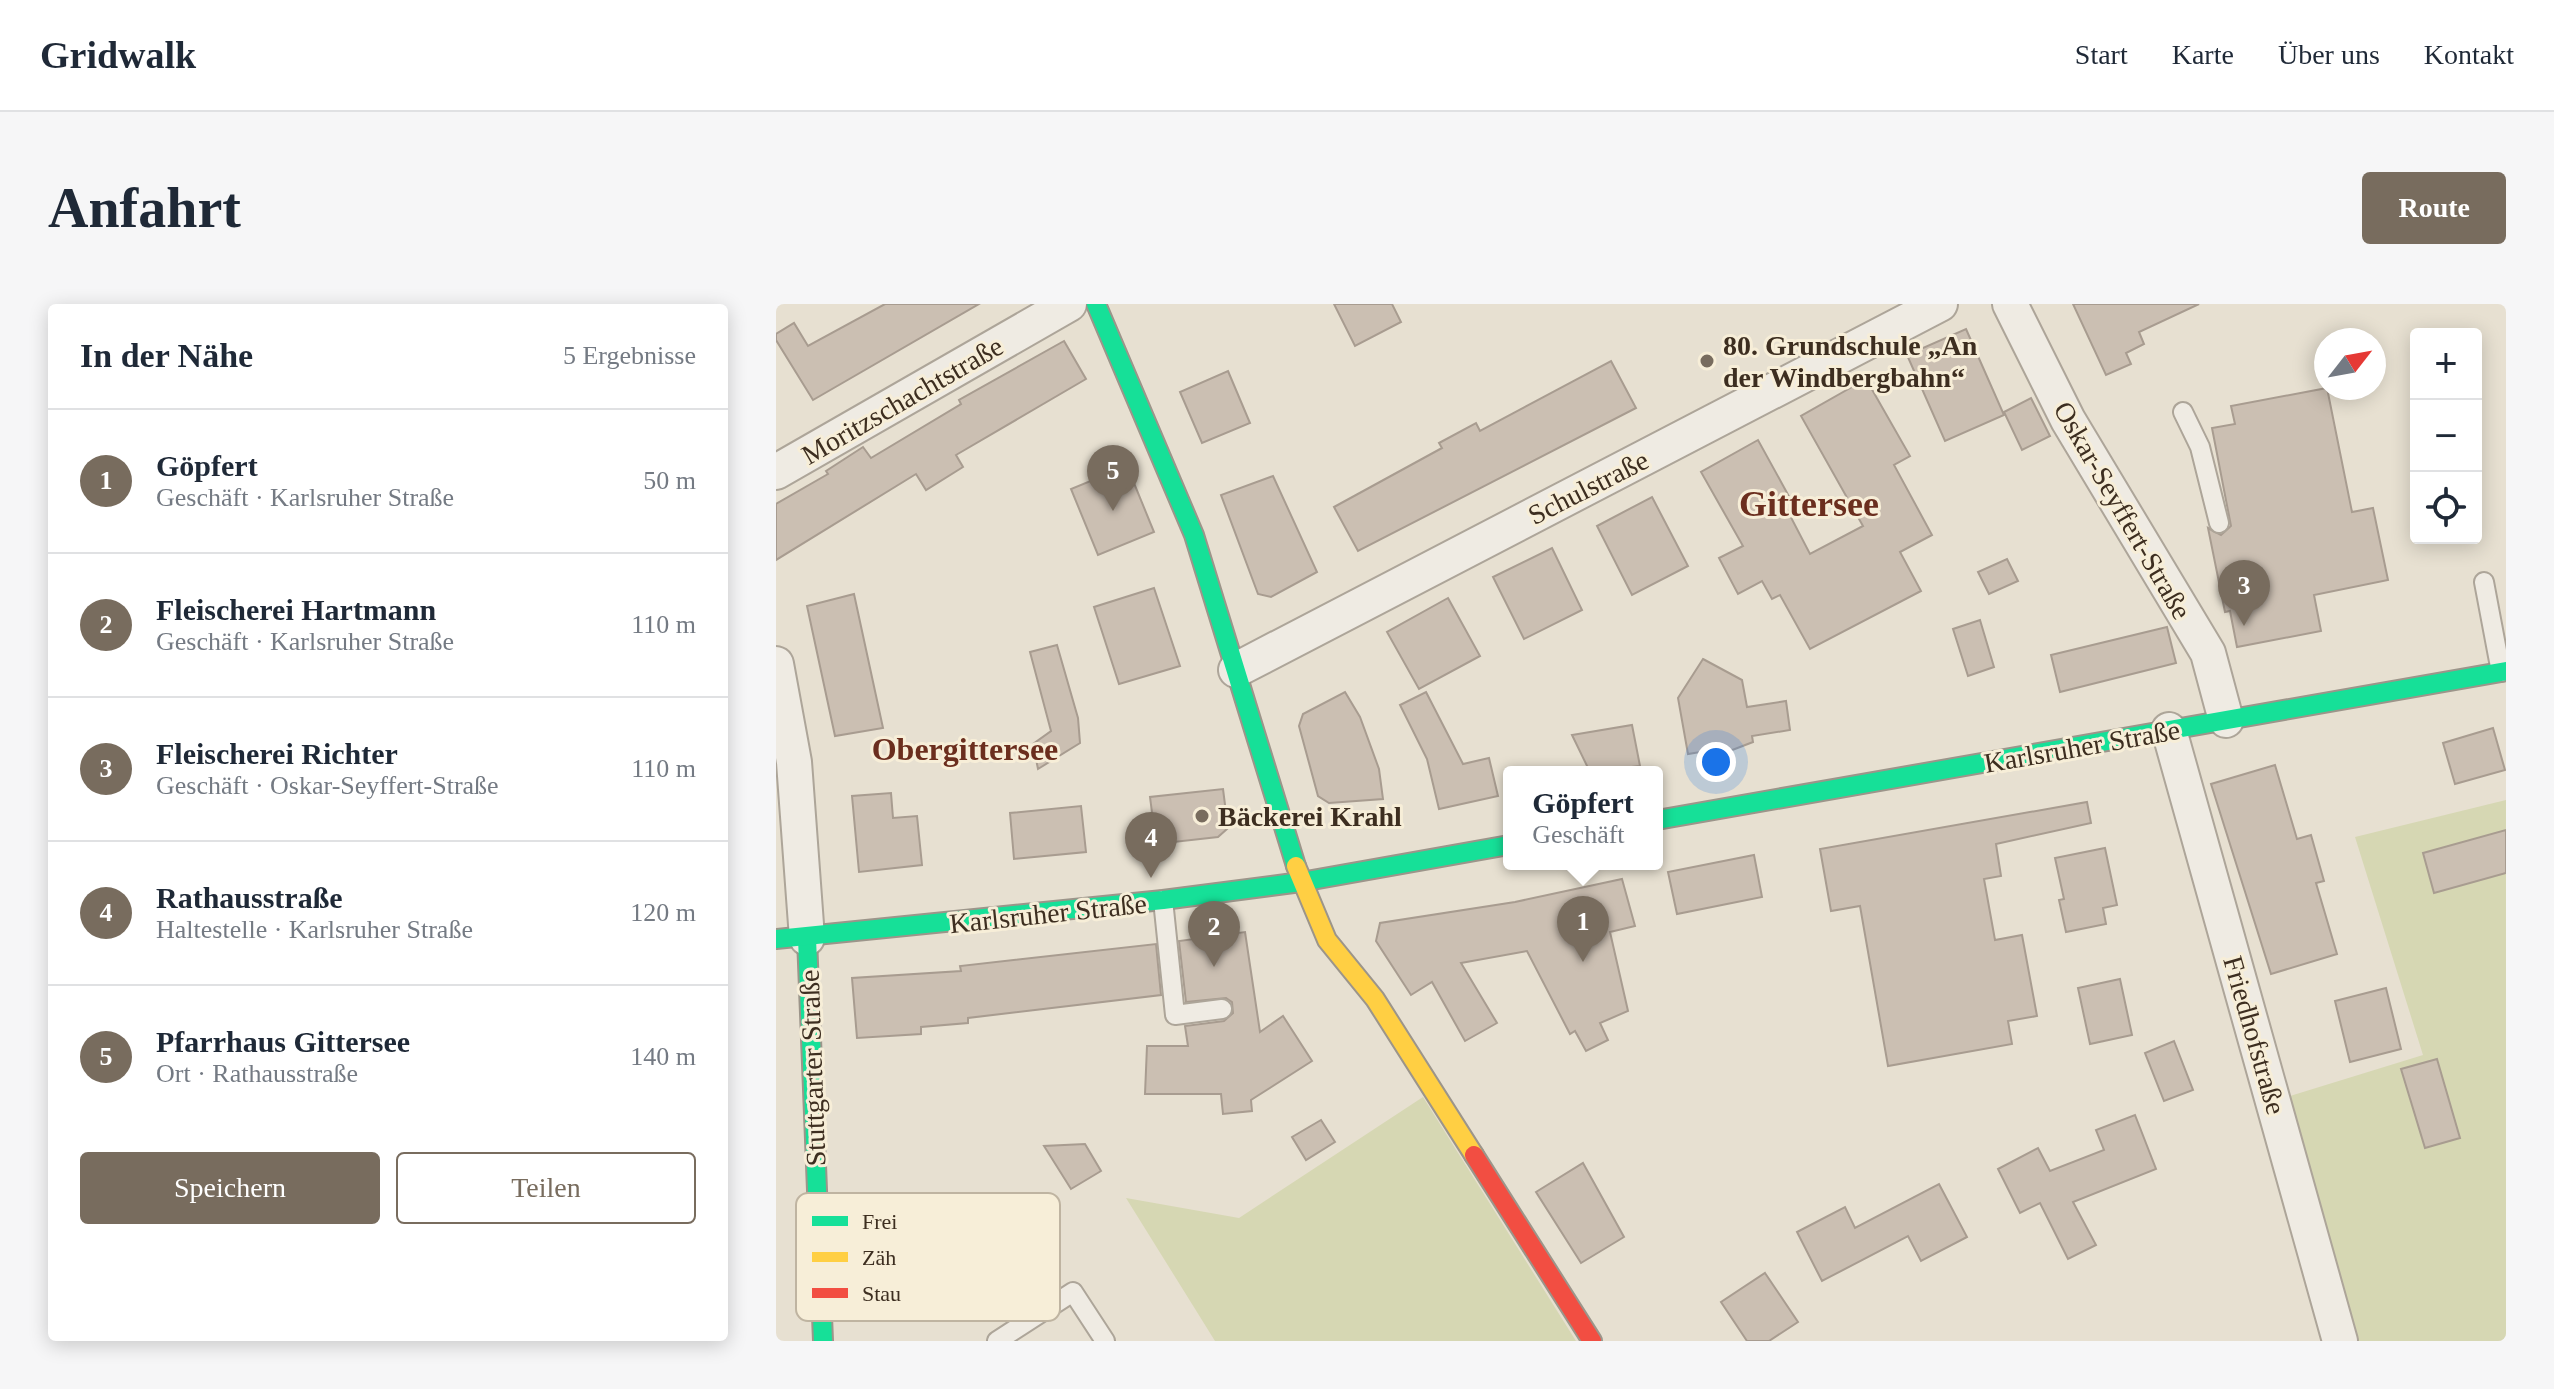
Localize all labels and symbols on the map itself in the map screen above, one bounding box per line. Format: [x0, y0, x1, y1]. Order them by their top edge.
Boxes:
north arrow [2314, 328, 2386, 400]
street label: Moritzschachtstraße [796, 330, 1008, 471]
place label: 80. Grundschule „An der Windbergbahn“ [1723, 330, 1978, 393]
marker: 80. Grundschule „An der Windbergbahn“ [1698, 352, 1716, 370]
street label: Oskar-Seyffert-Straße [2048, 396, 2198, 625]
street label: Schulstraße [1523, 444, 1653, 531]
pin: 5 [1087, 445, 1139, 511]
district label: Gittersee [1739, 484, 1879, 524]
pin: 3 [2218, 560, 2270, 626]
street label: Karlsruher Straße [1982, 714, 2182, 779]
district label: Obergittersee [872, 731, 1058, 767]
your location [1696, 742, 1736, 782]
place label: Bäckerei Krahl [1218, 801, 1402, 832]
marker: Bäckerei Krahl [1193, 807, 1211, 825]
pin: 4 [1125, 812, 1177, 878]
street label: Karlsruher Straße [948, 888, 1148, 939]
pin: 1 [1557, 896, 1609, 962]
pin: 2 [1188, 901, 1240, 967]
street label: Friedhofstraße [2217, 952, 2292, 1118]
street label: Stuttgarter Straße [794, 969, 831, 1167]
legend [796, 1193, 1060, 1321]
text: Frei [862, 1209, 897, 1234]
text: Zäh [862, 1245, 896, 1270]
text: Stau [862, 1281, 901, 1306]

